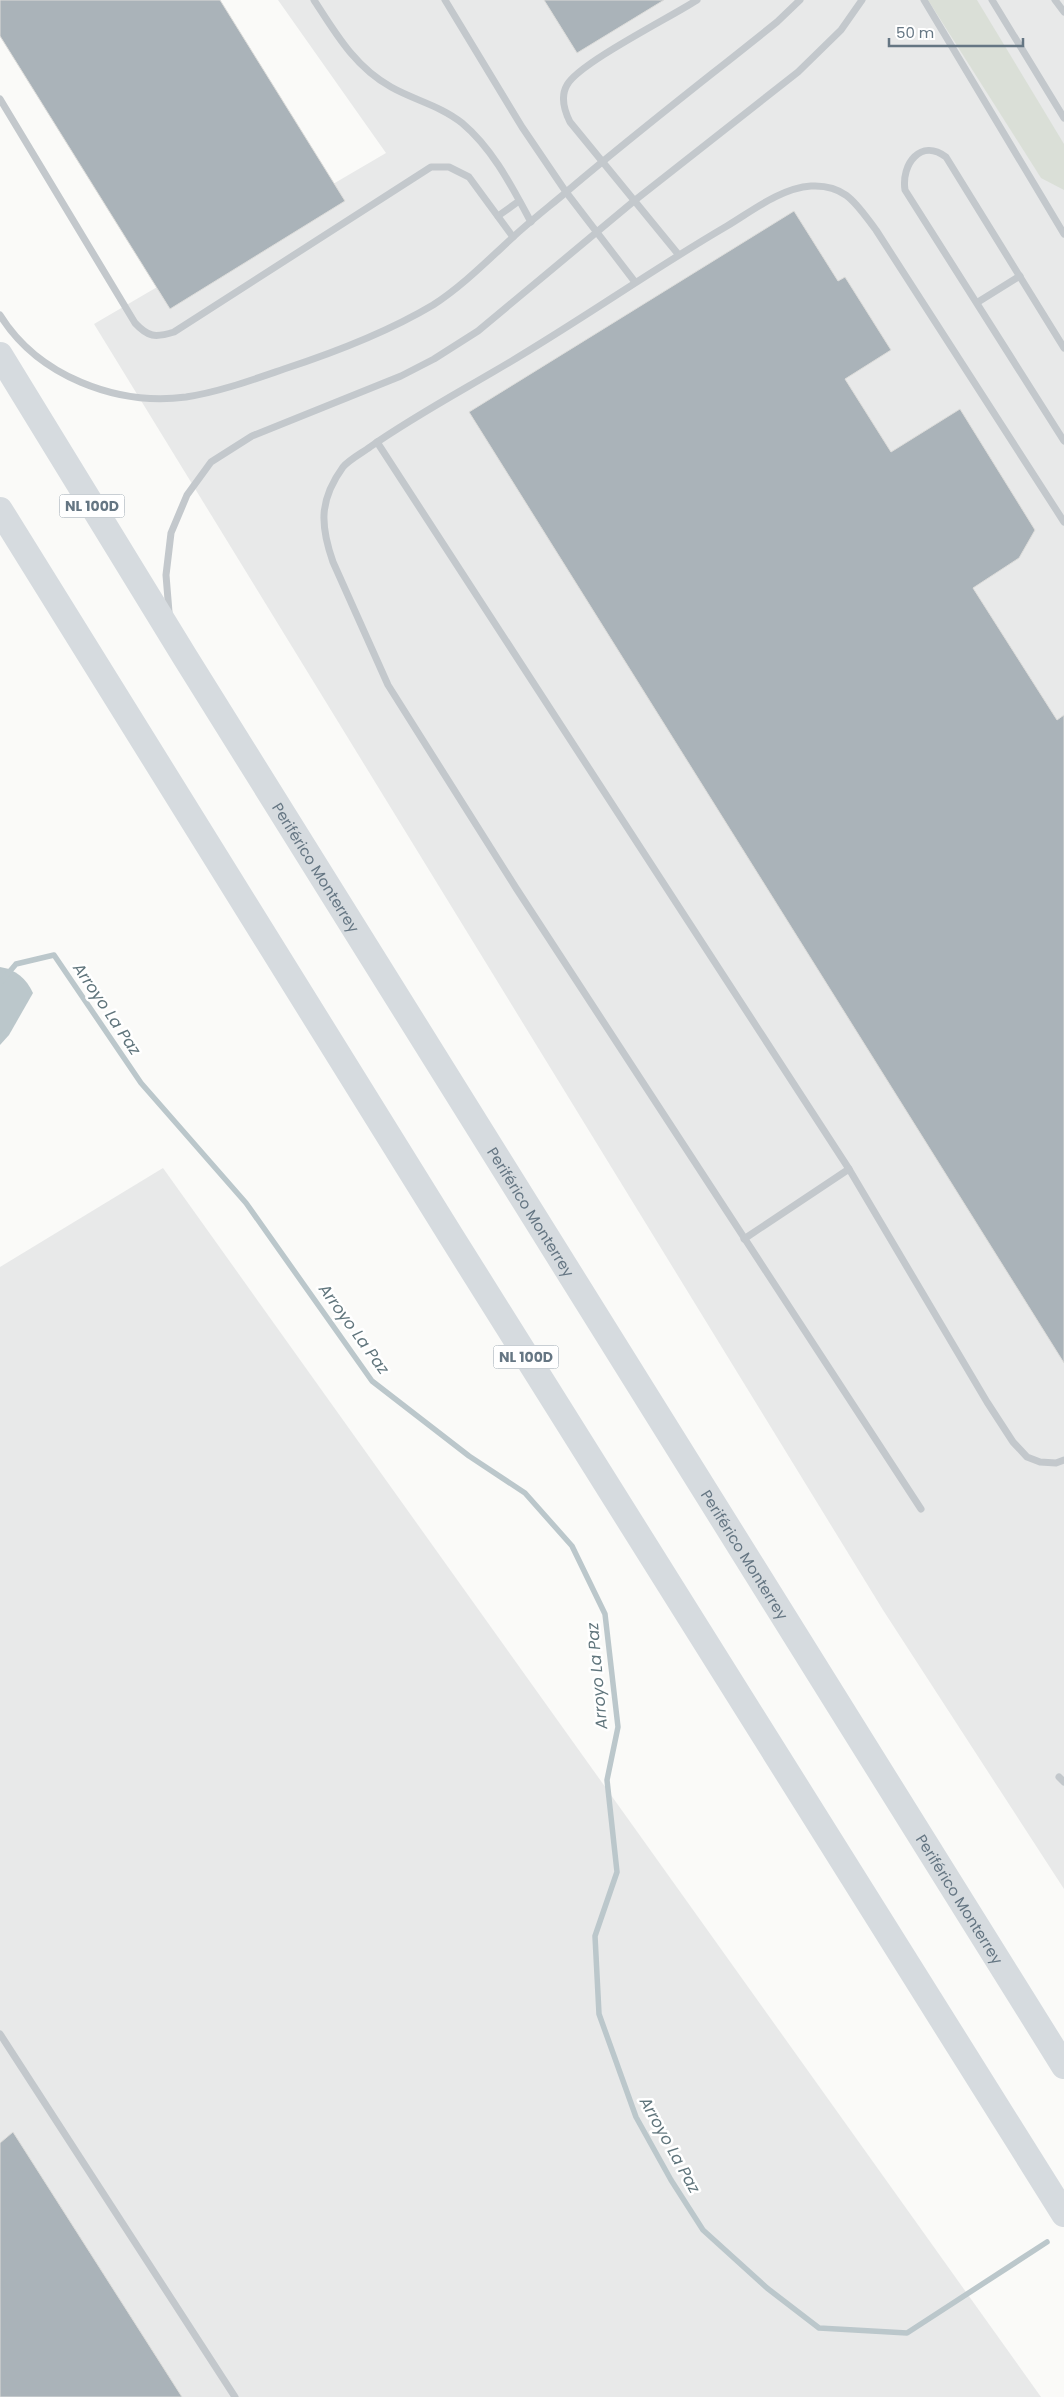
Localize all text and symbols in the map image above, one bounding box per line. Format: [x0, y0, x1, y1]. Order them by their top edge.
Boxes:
scale bar [889, 15, 1023, 47]
text: 50 m [896, 22, 934, 43]
road number: NL 100D [59, 494, 124, 518]
street label: Periférico Monterrey [268, 798, 365, 937]
water label: Arroyo La Paz [67, 957, 147, 1060]
street label: Periférico Monterrey [483, 1143, 580, 1281]
water label: Arroyo La Paz [313, 1278, 395, 1380]
road number: NL 100D [494, 1345, 558, 1368]
street label: Periférico Monterrey [696, 1486, 794, 1624]
water label: Arroyo La Paz [581, 1621, 613, 1731]
street label: Periférico Monterrey [911, 1830, 1009, 1968]
water label: Arroyo La Paz [634, 2092, 706, 2198]

